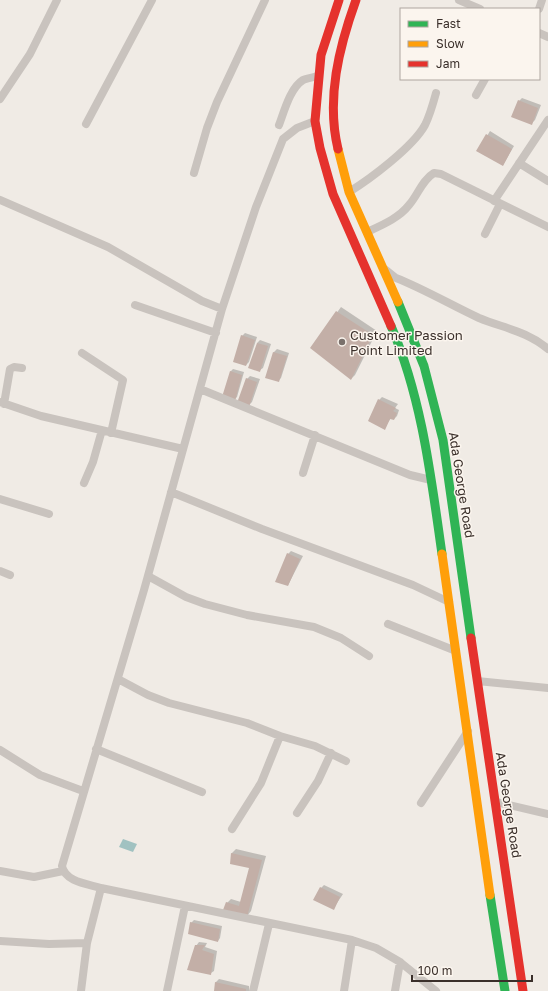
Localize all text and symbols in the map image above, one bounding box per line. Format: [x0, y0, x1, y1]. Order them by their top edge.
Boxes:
legend [400, 8, 540, 80]
text: Fast [436, 16, 461, 31]
text: Slow [436, 36, 464, 51]
text: Jam [436, 56, 460, 71]
place label: Customer Passion Point Limited [350, 327, 463, 358]
marker: Customer Passion Point Limited [337, 337, 347, 347]
street label: Ada George Road [446, 431, 478, 539]
street label: Ada George Road [493, 751, 525, 859]
scale bar [412, 957, 532, 983]
text: 100 m [418, 963, 452, 978]

